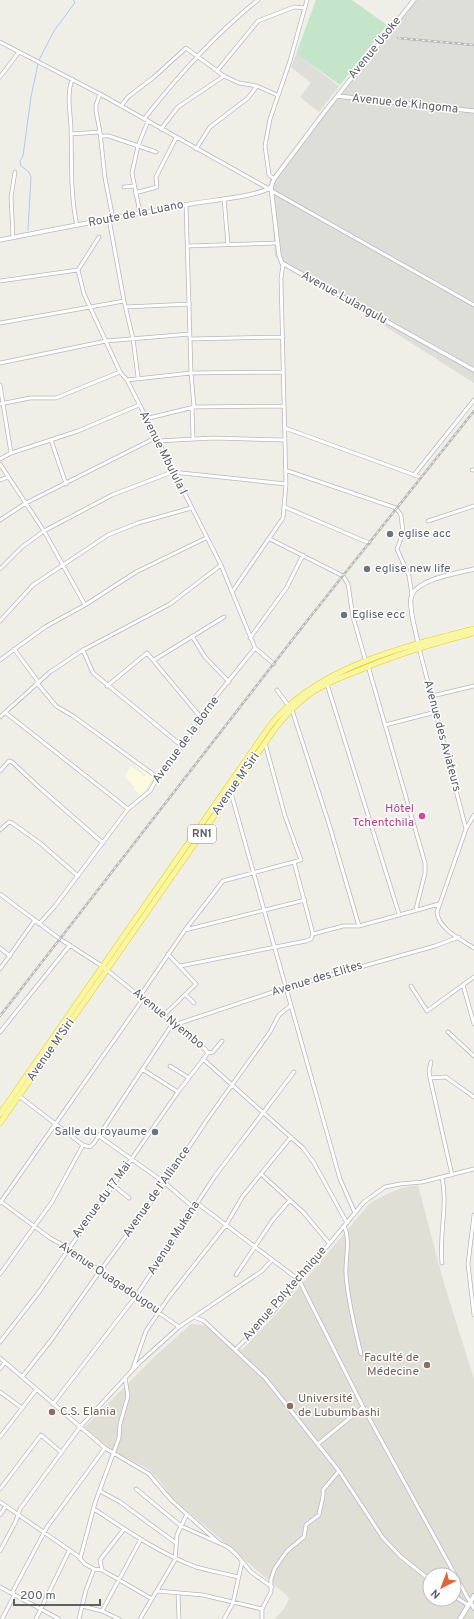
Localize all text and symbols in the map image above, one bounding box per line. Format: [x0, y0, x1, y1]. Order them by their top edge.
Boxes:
street label: Avenue Usoke [345, 14, 405, 82]
street label: Avenue de Kingoma [351, 90, 459, 118]
street label: Route de la Luano [87, 197, 185, 231]
street label: Avenue Lulangulu [298, 268, 390, 328]
street label: Avenue Mbulula I [135, 409, 191, 497]
place label: eglise acc [398, 526, 451, 542]
marker: eglise acc [385, 529, 395, 539]
place label: eglise new life [375, 561, 450, 577]
marker: eglise new life [362, 564, 372, 574]
place label: Eglise ecc [352, 607, 405, 623]
marker: Eglise ecc [339, 610, 349, 620]
street label: Avenue des Aviateurs [419, 679, 465, 793]
street label: Avenue de la Borne [149, 693, 223, 787]
street label: Avenue M'Siri [208, 749, 264, 819]
place label: Hôtel Tchentchila [352, 801, 414, 831]
marker: Hôtel Tchentchila [417, 811, 427, 821]
road number: RN1 [188, 825, 216, 843]
street label: Avenue des Elites [270, 958, 364, 1000]
street label: Avenue Nyembo [129, 985, 208, 1053]
street label: Avenue M'Siri [23, 1015, 79, 1085]
place label: Salle du royaume [55, 1124, 147, 1140]
marker: Salle du royaume [150, 1127, 160, 1137]
street label: Avenue de l'Alliance [119, 1143, 195, 1241]
street label: Avenue du 17 Mai [69, 1159, 135, 1241]
street label: Avenue Mukena [144, 1198, 204, 1278]
street label: Avenue Ouagadougou [55, 1238, 163, 1318]
street label: Avenue Polytechnique [239, 1243, 331, 1345]
place label: Faculté de Médecine [364, 1350, 419, 1380]
marker: Faculté de Médecine [422, 1360, 432, 1370]
place label: Université de Lubumbashi [298, 1391, 380, 1421]
marker: Université de Lubumbashi [285, 1401, 295, 1411]
place label: C.S. Elania [60, 1404, 116, 1420]
marker: C.S. Elania [47, 1407, 57, 1417]
north arrow [422, 1567, 462, 1607]
scale bar [14, 1581, 100, 1607]
text: N [428, 1586, 444, 1602]
text: 200 m [20, 1588, 56, 1604]

